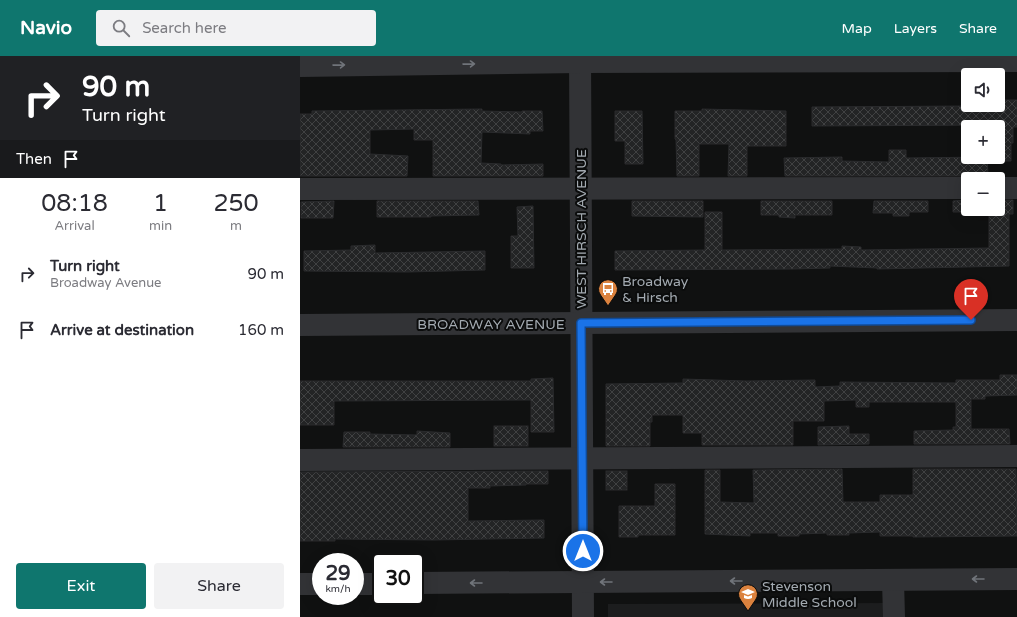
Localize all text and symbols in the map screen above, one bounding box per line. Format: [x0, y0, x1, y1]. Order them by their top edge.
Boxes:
search box [96, 10, 376, 46]
text: Navio [20, 17, 72, 39]
icon: search [110, 17, 132, 39]
text: Search here [142, 19, 226, 37]
text: Map [842, 20, 872, 37]
text: Layers [894, 20, 937, 37]
text: Share [959, 20, 997, 37]
one-way arrow [462, 60, 475, 68]
one-way arrow [332, 62, 345, 69]
map controls [961, 68, 1005, 216]
button: sound [961, 68, 1005, 112]
text: 90 m [82, 70, 150, 104]
icon: right [16, 72, 68, 124]
text: Turn right [82, 104, 166, 126]
button: + [961, 120, 1005, 164]
icon: arrive [60, 148, 82, 170]
street label: WEST HIRSCH AVENUE [573, 149, 590, 309]
text: Then [16, 150, 52, 168]
button: − [961, 172, 1005, 216]
text: 08:18 [41, 189, 108, 218]
text: 1 [153, 189, 168, 218]
text: 250 [213, 189, 259, 218]
text: Arrival [54, 218, 95, 234]
text: min [149, 218, 172, 234]
text: m [230, 218, 242, 234]
text: Turn right [50, 257, 120, 275]
icon: right [16, 263, 38, 285]
text: 90 m [247, 265, 284, 283]
place label: Broadway & Hirsch [622, 273, 689, 306]
text: Broadway Avenue [50, 275, 161, 291]
bus stop icon: Broadway & Hirsch [597, 278, 619, 306]
pin [954, 279, 988, 320]
icon: arrive [960, 285, 982, 307]
street label: BROADWAY AVENUE [417, 316, 565, 333]
icon: arrive [16, 319, 38, 341]
text: Arrive at destination [50, 321, 194, 339]
text: 160 m [238, 321, 284, 339]
position arrow [562, 530, 604, 572]
speed limit sign: 30 [372, 553, 424, 605]
text: 29 [325, 562, 351, 586]
button: Exit [16, 563, 146, 609]
button: Share [154, 563, 284, 609]
one-way arrow [972, 575, 985, 583]
one-way arrow [730, 577, 743, 585]
one-way arrow [600, 578, 613, 586]
place label: Stevenson Middle School [762, 578, 857, 611]
one-way arrow [470, 579, 483, 587]
text: km/h [325, 583, 351, 595]
school or university icon: Stevenson Middle School [737, 583, 759, 611]

